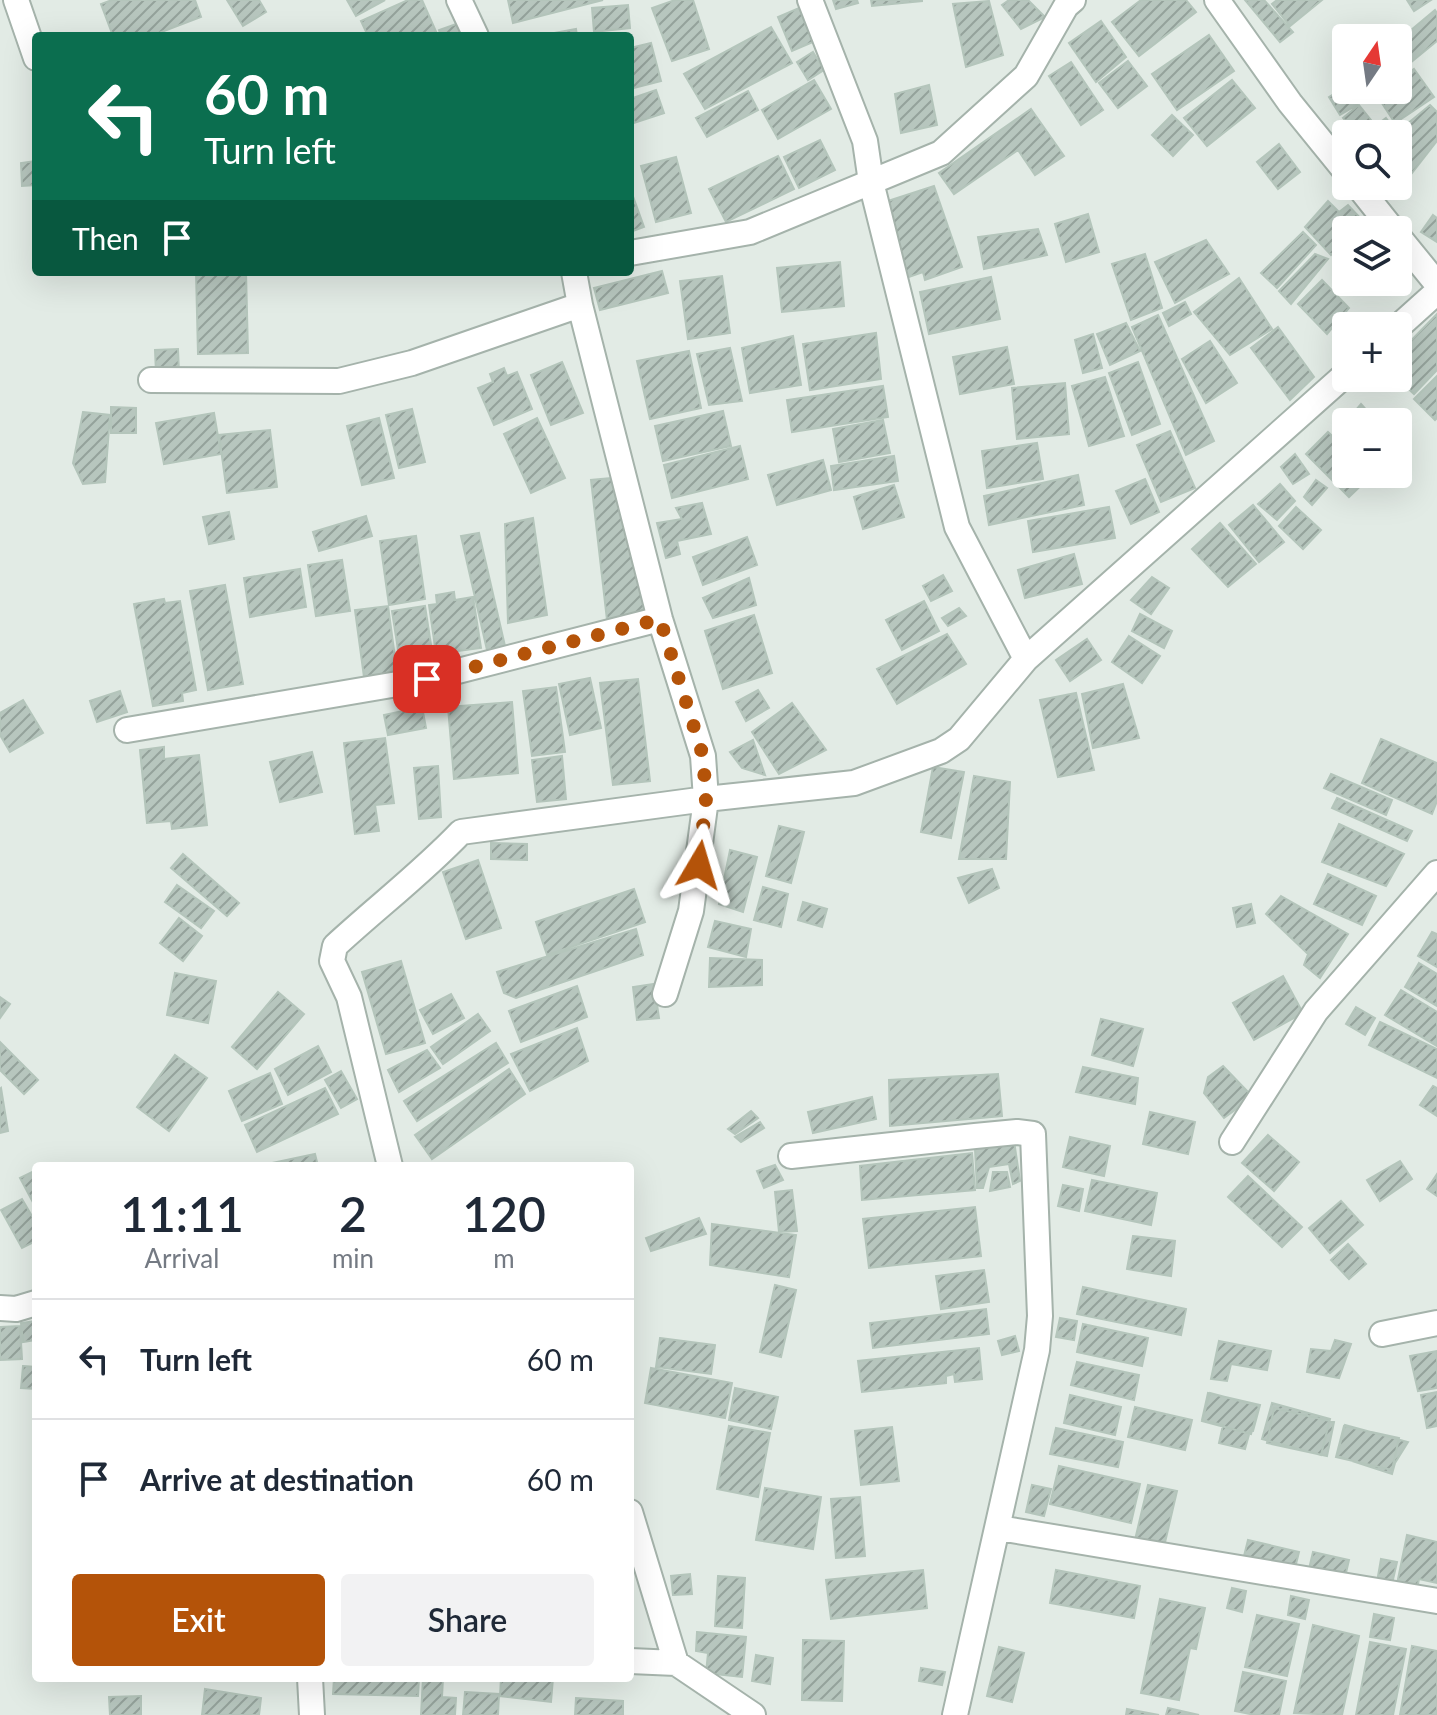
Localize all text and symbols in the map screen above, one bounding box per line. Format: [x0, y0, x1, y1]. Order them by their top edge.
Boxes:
north arrow [1332, 24, 1412, 104]
map controls [1332, 24, 1412, 488]
text: 60 m [204, 60, 329, 127]
icon: left [72, 64, 176, 168]
button: search [1332, 120, 1412, 200]
text: Turn left [204, 128, 336, 172]
icon: arrive [155, 216, 199, 260]
button: layers [1332, 216, 1412, 296]
text: Then [72, 220, 139, 256]
button: + [1332, 312, 1412, 392]
button: − [1332, 408, 1412, 488]
pin [393, 645, 461, 713]
icon: arrive [405, 657, 449, 701]
position arrow [657, 823, 741, 907]
text: 11:11 [120, 1185, 244, 1242]
text: 2 [339, 1185, 367, 1242]
text: 120 [462, 1185, 546, 1242]
text: Arrival [145, 1242, 219, 1274]
text: min [332, 1242, 374, 1274]
text: m [493, 1242, 515, 1274]
icon: left [72, 1337, 116, 1381]
text: Turn left [140, 1341, 252, 1377]
text: 60 m [527, 1341, 594, 1377]
icon: arrive [72, 1457, 116, 1501]
text: Arrive at destination [140, 1461, 414, 1497]
text: 60 m [527, 1461, 594, 1497]
button: Exit [72, 1574, 325, 1666]
button: Share [341, 1574, 594, 1666]

